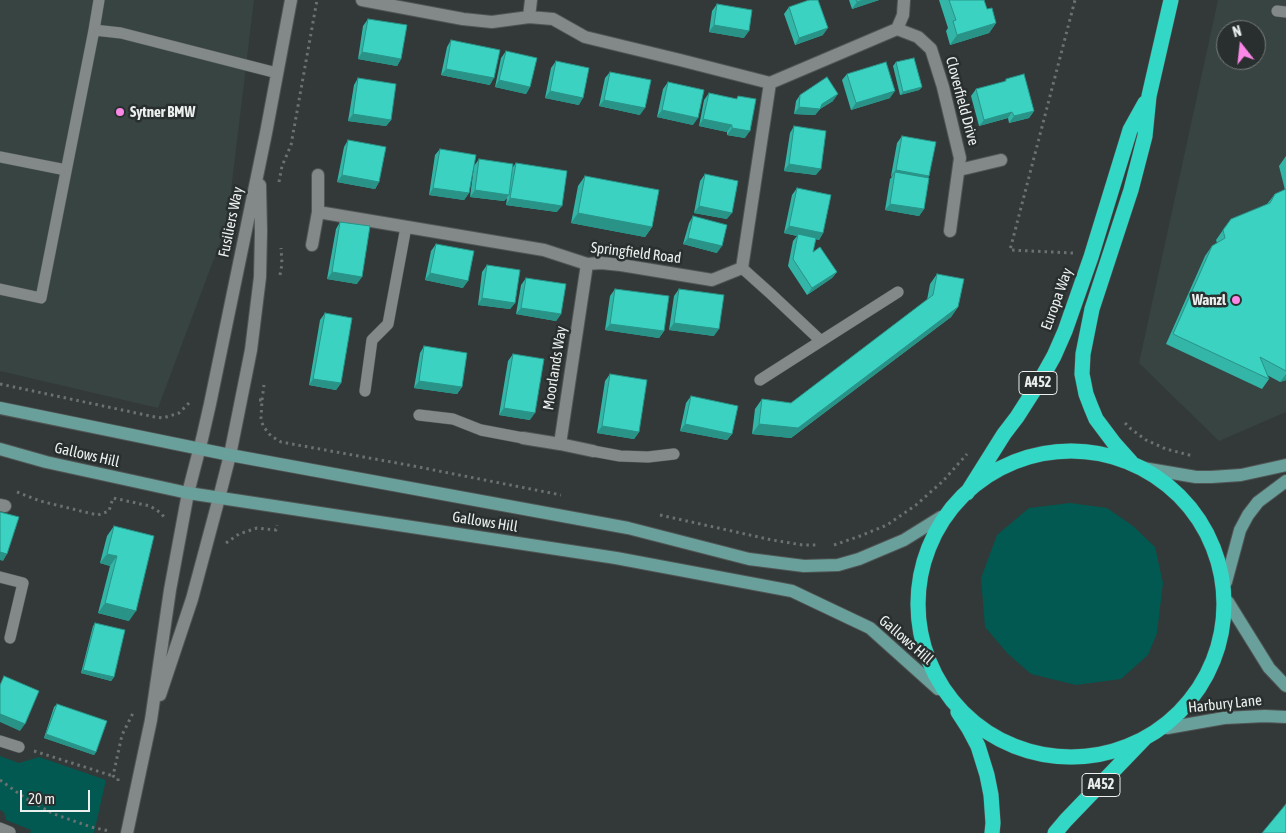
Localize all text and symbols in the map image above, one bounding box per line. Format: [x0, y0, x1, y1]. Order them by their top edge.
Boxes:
north arrow [1216, 20, 1266, 70]
text: N [1231, 23, 1243, 40]
street label: Cloverfield Drive [942, 55, 982, 147]
place label: Sytner BMW [130, 103, 195, 121]
marker: Sytner BMW [114, 106, 126, 118]
street label: Fusiliers Way [215, 185, 247, 259]
street label: Springfield Road [590, 239, 682, 267]
street label: Europa Way [1037, 265, 1077, 333]
place label: Wanzl [1192, 291, 1226, 309]
marker: Wanzl [1230, 294, 1242, 306]
street label: Moorlands Way [539, 325, 571, 411]
road number: A452 [1019, 372, 1057, 394]
street label: Gallows Hill [53, 439, 121, 471]
street label: Gallows Hill [451, 508, 519, 536]
street label: Gallows Hill [875, 612, 937, 668]
street label: Harbury Lane [1187, 691, 1263, 717]
road number: A452 [1082, 774, 1120, 796]
scale bar [22, 780, 92, 812]
text: 20 m [28, 790, 55, 807]

